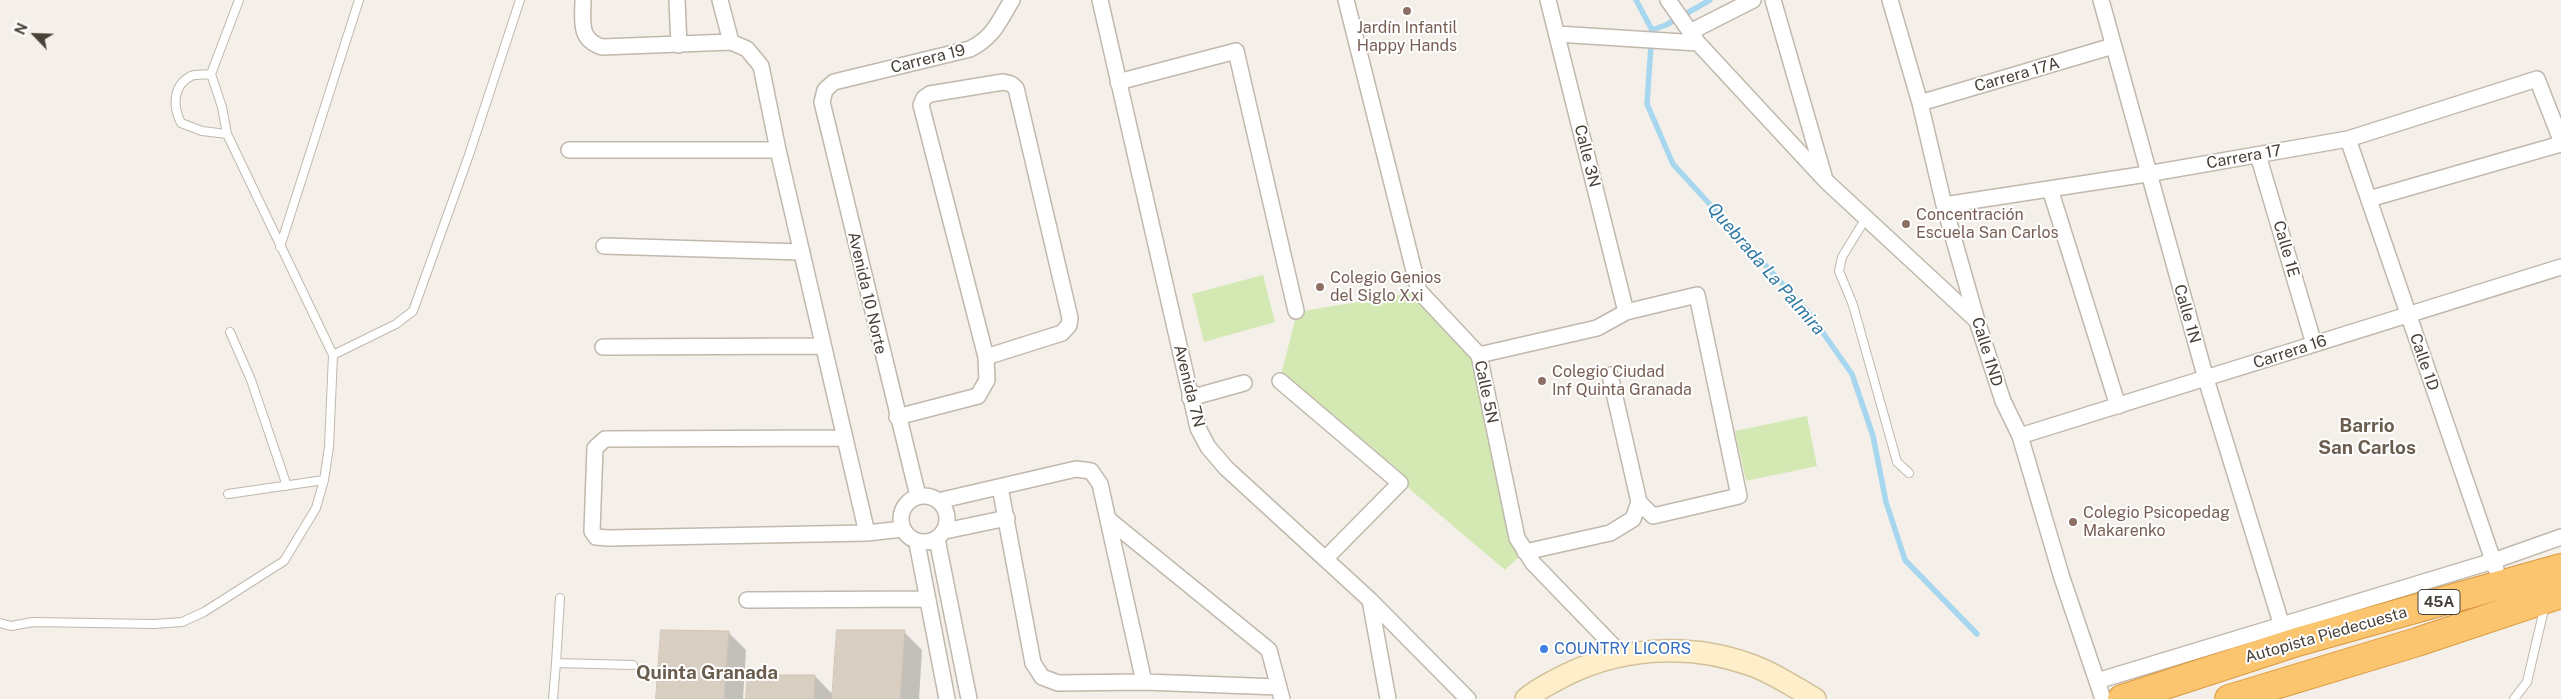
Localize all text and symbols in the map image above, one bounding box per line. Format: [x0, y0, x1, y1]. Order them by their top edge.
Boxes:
marker: Jardín Infantil Happy Hands [1401, 5, 1413, 17]
north arrow [10, 10, 60, 60]
place label: Jardín Infantil Happy Hands [1357, 18, 1457, 56]
text: N [12, 21, 31, 37]
street label: Carrera 19 [889, 40, 967, 78]
street label: Carrera 17A [1972, 54, 2062, 96]
street label: Calle 3N [1570, 123, 1604, 189]
street label: Carrera 17 [2205, 141, 2283, 173]
water label: Quebrada La Palmira [1703, 198, 1829, 340]
place label: Concentración Escuela San Carlos [1916, 205, 2059, 243]
marker: Concentración Escuela San Carlos [1900, 218, 1912, 230]
street label: Calle 1E [2269, 218, 2303, 280]
street label: Avenida 10 Norte [844, 230, 890, 356]
place label: Colegio Genios del Siglo Xxi [1330, 268, 1441, 306]
marker: Colegio Genios del Siglo Xxi [1314, 281, 1326, 293]
street label: Calle 1N [2169, 282, 2205, 346]
street label: Calle 1ND [1967, 315, 2007, 389]
street label: Carrera 16 [2251, 331, 2329, 373]
street label: Calle 1D [2405, 331, 2443, 393]
street label: Avenida 7N [1169, 343, 1209, 429]
street label: Calle 5N [1470, 359, 1502, 425]
place label: Colegio Ciudad Inf Quinta Granada [1552, 362, 1692, 400]
marker: Colegio Ciudad Inf Quinta Granada [1536, 375, 1548, 387]
district label: Barrio San Carlos [2318, 415, 2416, 459]
place label: Colegio Psicopedag Makarenko [2083, 503, 2230, 541]
marker: Colegio Psicopedag Makarenko [2067, 516, 2079, 528]
road number: 45A [2418, 590, 2460, 614]
street label: Autopista Piedecuesta [2243, 603, 2409, 667]
place label: COUNTRY LICORS [1554, 639, 1691, 659]
marker: COUNTRY LICORS [1538, 643, 1550, 655]
district label: Quinta Granada [636, 662, 778, 684]

